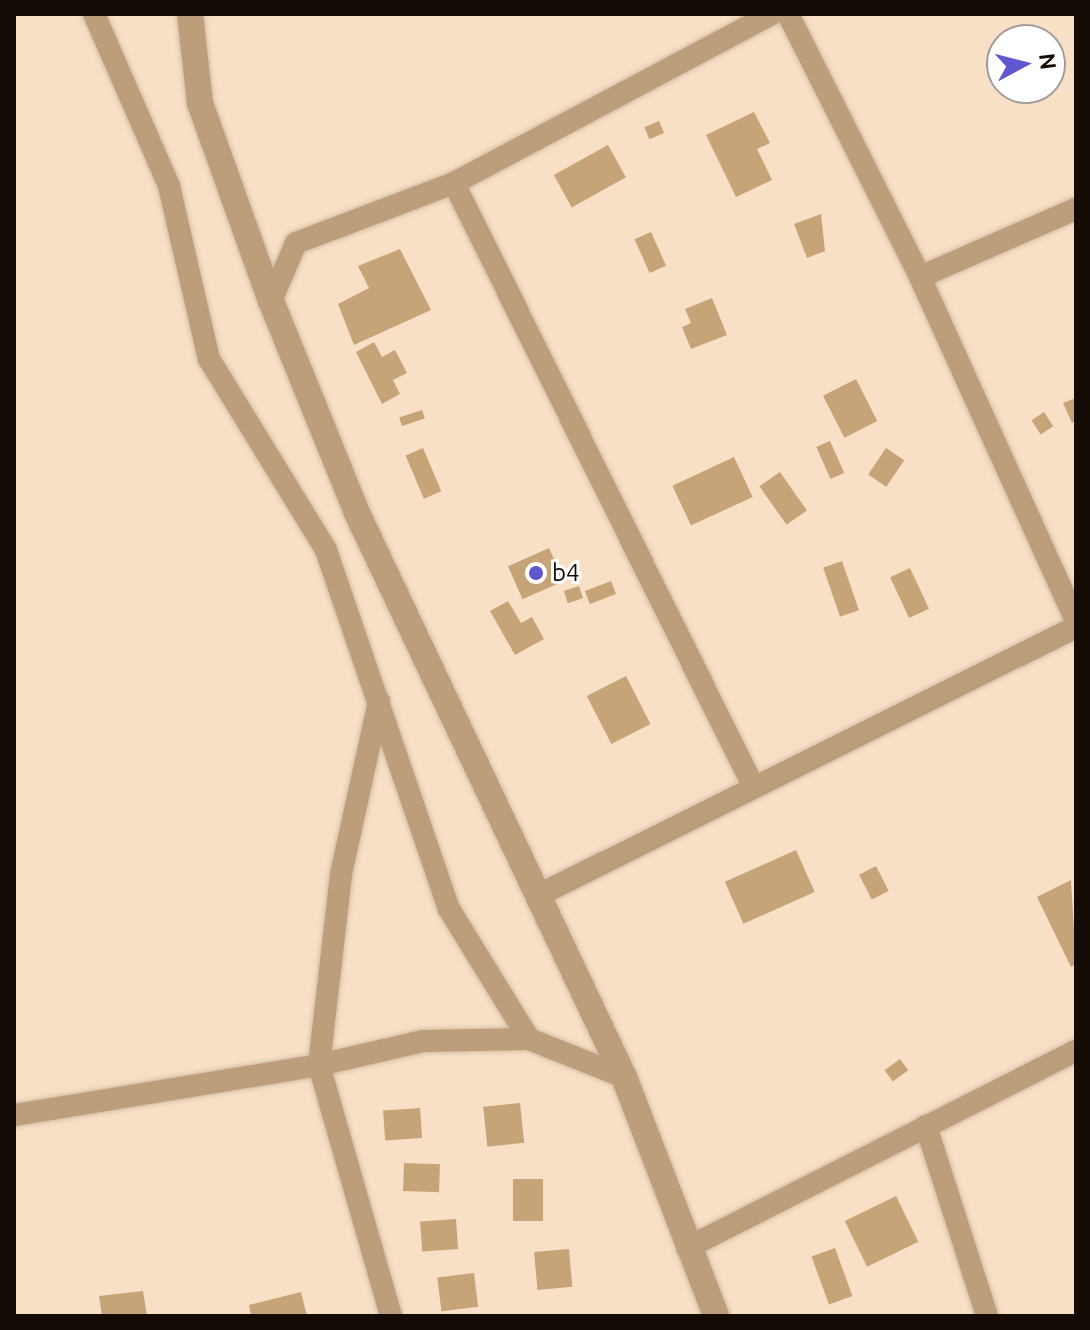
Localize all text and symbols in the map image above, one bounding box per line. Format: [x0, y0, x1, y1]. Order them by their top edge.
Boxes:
north arrow [986, 24, 1066, 104]
text: N [1035, 52, 1062, 71]
place label: b4 [552, 559, 580, 587]
marker: b4 [527, 564, 545, 582]

